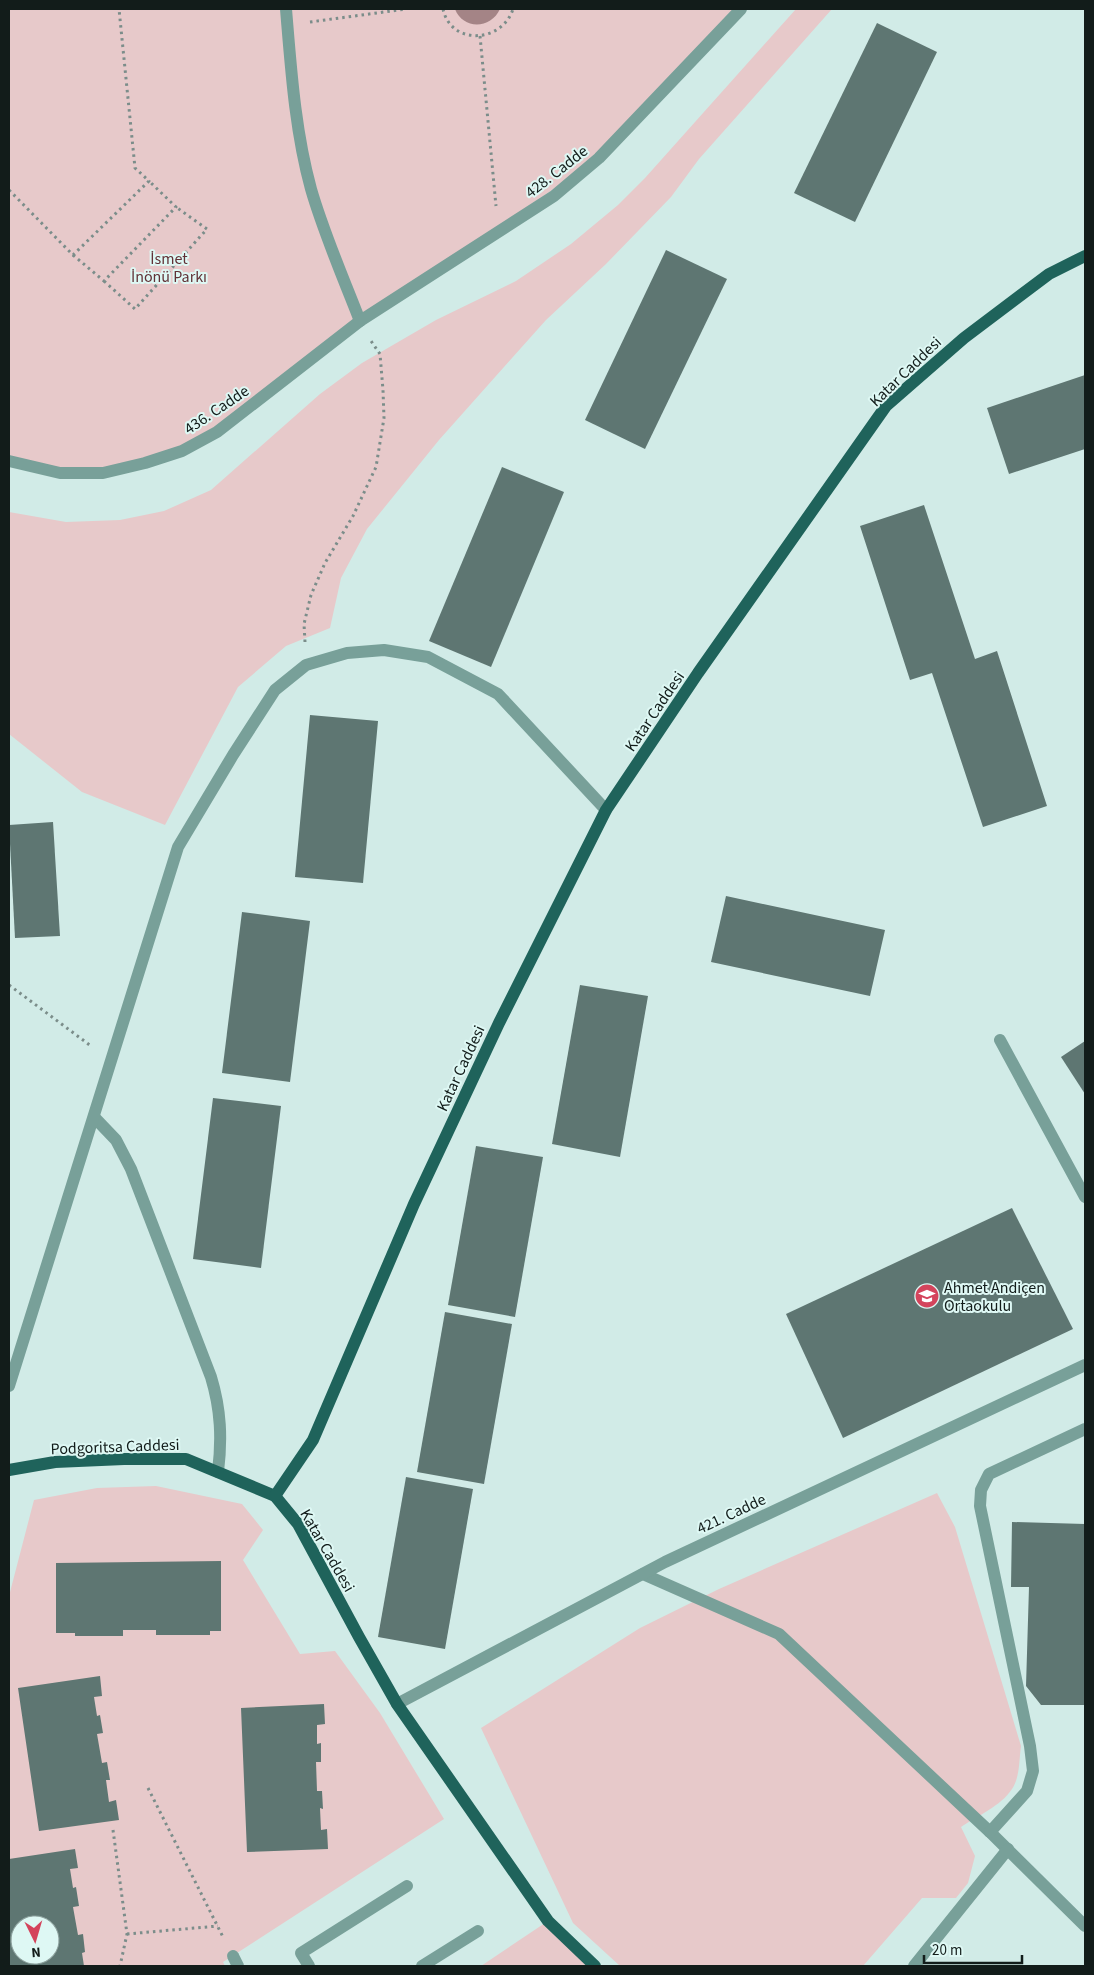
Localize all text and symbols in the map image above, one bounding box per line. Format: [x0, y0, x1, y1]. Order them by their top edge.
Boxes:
street label: 428. Cadde [521, 140, 593, 203]
park label: İsmet İnönü Parkı [131, 248, 207, 288]
street label: Katar Caddesi [865, 332, 947, 412]
street label: 436. Cadde [180, 380, 253, 440]
street label: Katar Caddesi [620, 667, 690, 756]
street label: Katar Caddesi [431, 1022, 490, 1115]
place label: Ahmet Andiçen Ortaokulu [944, 1277, 1045, 1317]
school or university icon: Ahmet Andiçen Ortaokulu [914, 1283, 940, 1309]
street label: Podgoritsa Caddesi [50, 1434, 180, 1460]
street label: 421. Cadde [693, 1488, 770, 1539]
street label: Katar Caddesi [294, 1505, 360, 1596]
north arrow [10, 1915, 60, 1965]
scale bar [924, 1932, 1022, 1964]
text: 20 m [932, 1940, 962, 1961]
text: N [31, 1942, 42, 1962]

